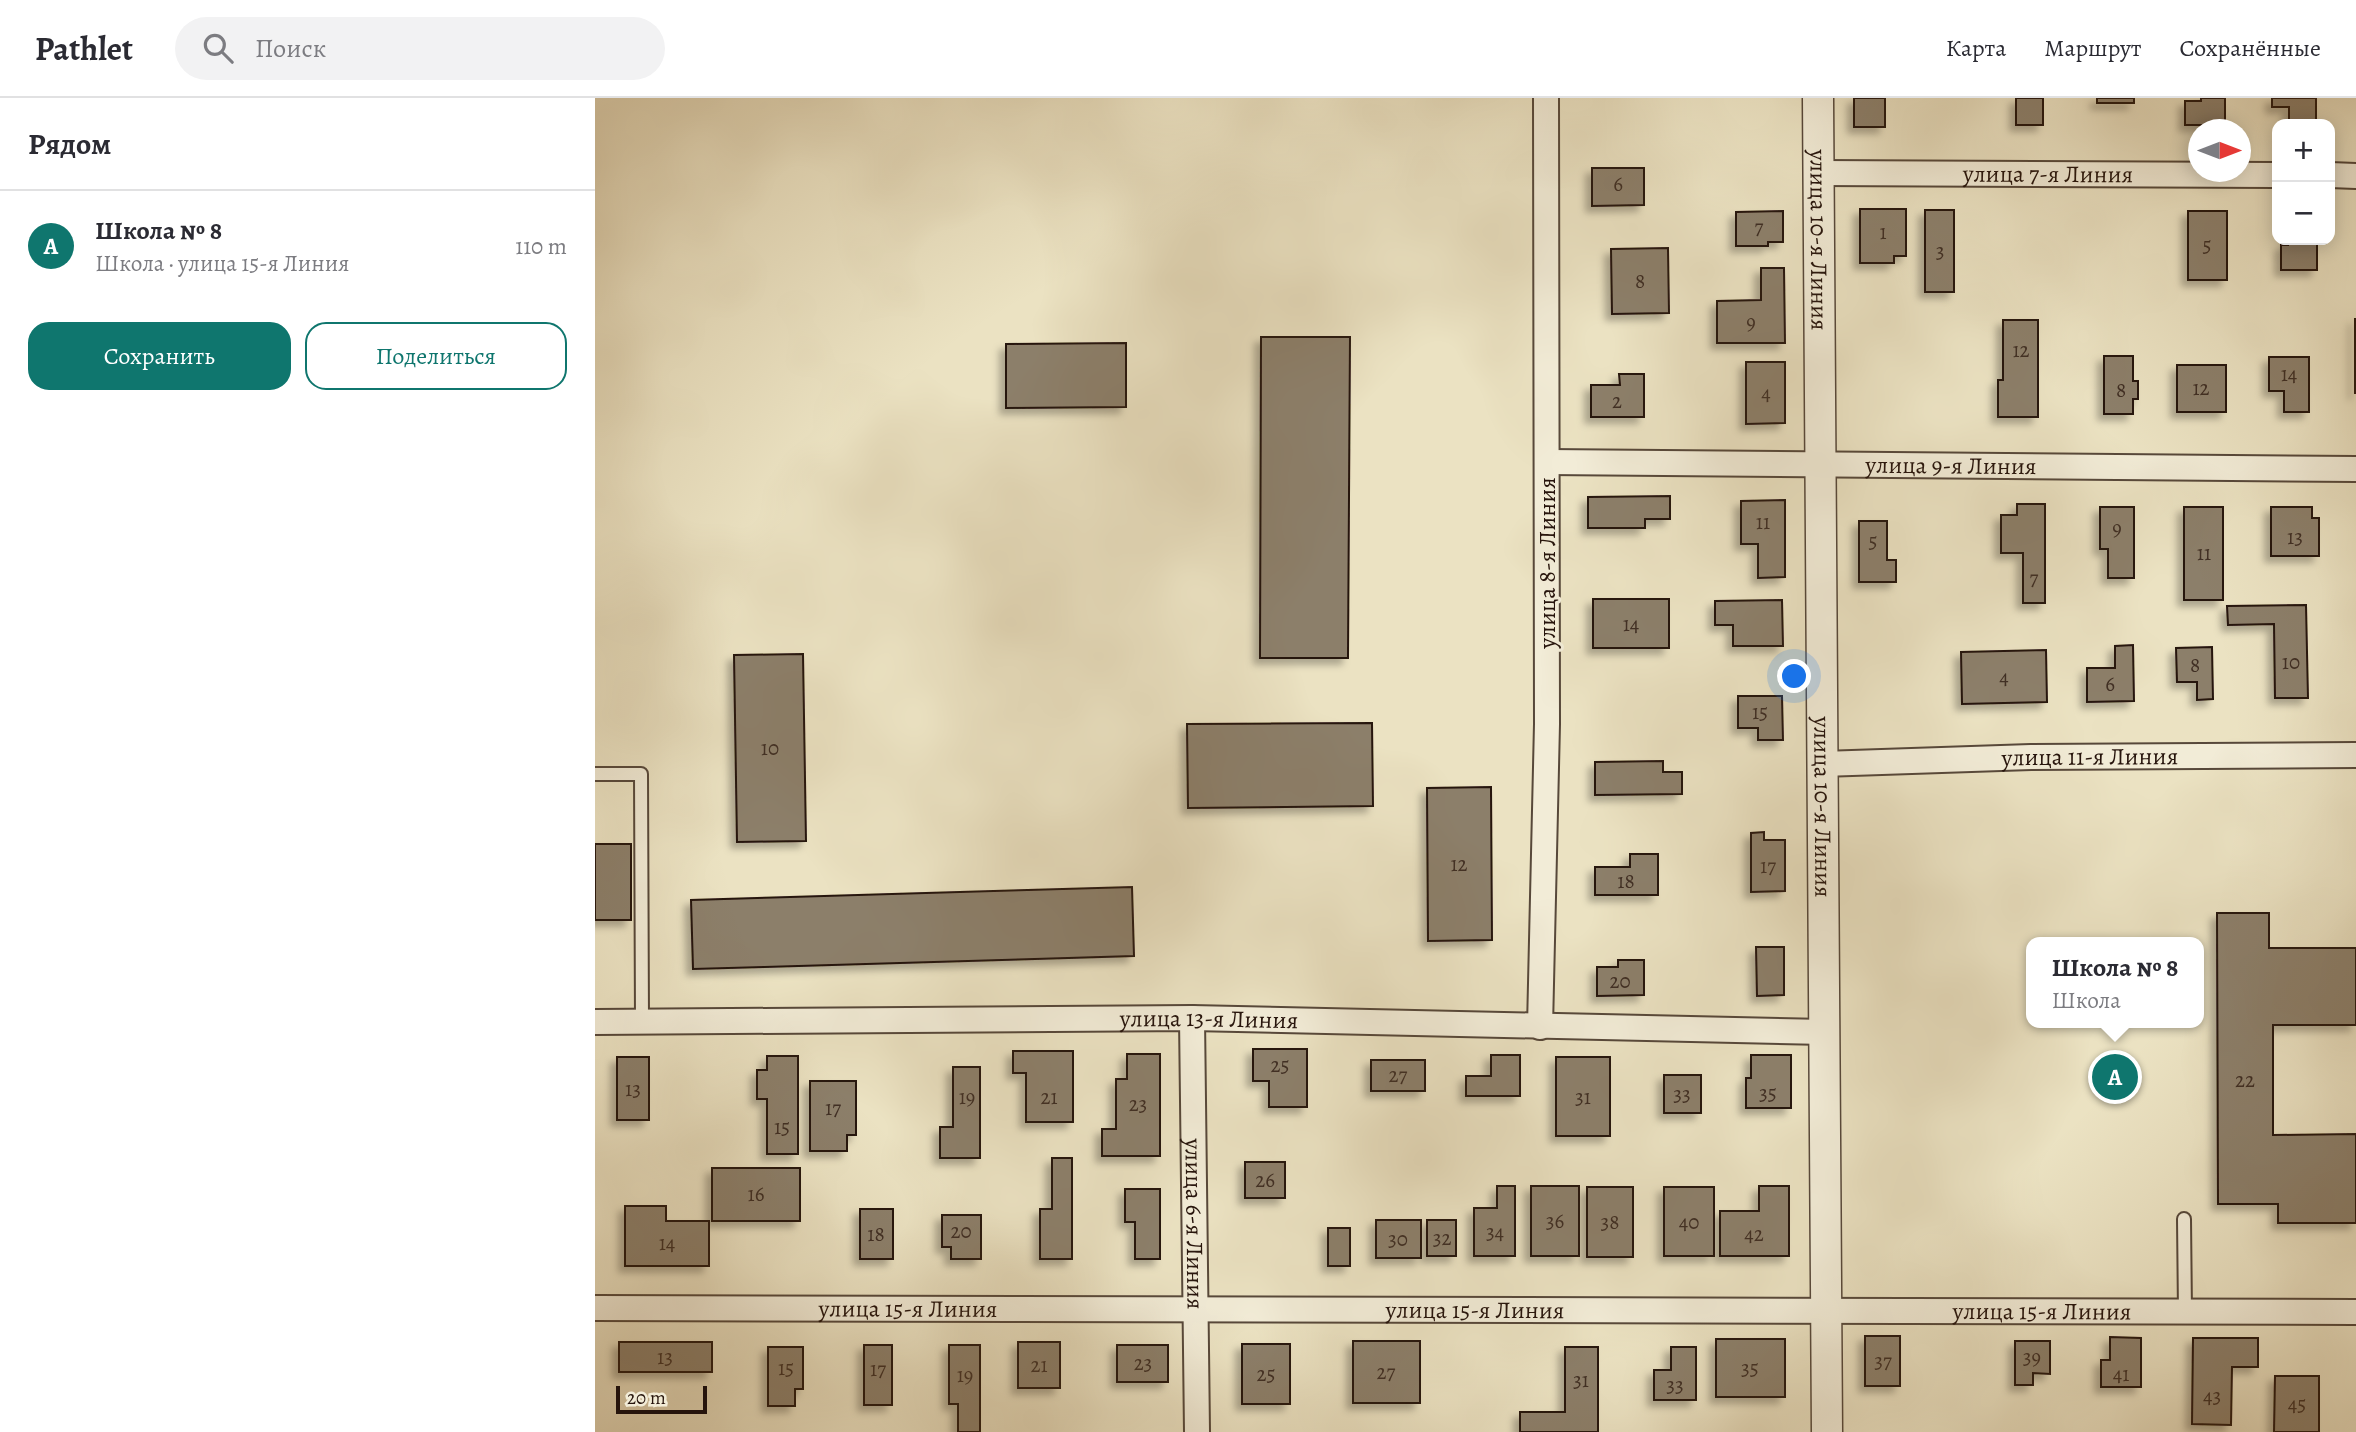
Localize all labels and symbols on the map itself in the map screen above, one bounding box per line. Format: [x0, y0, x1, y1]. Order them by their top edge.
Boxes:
north arrow [2188, 119, 2251, 182]
street label: улица 10-я Линия [1802, 148, 1836, 331]
street label: улица 7-я Линия [1962, 158, 2133, 190]
house number: 6 [1613, 170, 1623, 198]
house number: 7 [1755, 213, 1764, 241]
house number: 1 [1879, 218, 1887, 246]
house number: 5 [2202, 231, 2212, 259]
house number: 3 [1936, 237, 1944, 265]
house number: 8 [1635, 267, 1645, 295]
house number: 9 [1746, 308, 1756, 336]
house number: 12 [2012, 336, 2030, 364]
house number: 14 [2281, 360, 2297, 388]
house number: 12 [2192, 374, 2210, 402]
house number: 8 [2116, 376, 2126, 404]
house number: 4 [1761, 379, 1771, 407]
house number: 2 [1612, 387, 1622, 415]
street label: улица 9-я Линия [1864, 449, 2037, 482]
street label: улица 8-я Линия [1531, 477, 1563, 650]
house number: 11 [1756, 508, 1770, 536]
house number: 9 [2112, 514, 2122, 542]
house number: 13 [2287, 523, 2303, 551]
house number: 5 [1868, 527, 1878, 555]
house number: 11 [2197, 539, 2211, 567]
house number: 7 [2030, 564, 2039, 592]
house number: 14 [1623, 610, 1639, 638]
house number: 10 [2282, 648, 2300, 676]
house number: 8 [2190, 651, 2200, 679]
your location [1777, 659, 1811, 693]
house number: 4 [1999, 663, 2009, 691]
house number: 6 [2105, 670, 2115, 698]
house number: 15 [1752, 698, 1768, 726]
street label: улица 10-я Линия [1806, 715, 1839, 898]
house number: 10 [761, 734, 779, 762]
street label: улица 11-я Линия [2000, 740, 2178, 774]
house number: 12 [1450, 850, 1468, 878]
house number: 17 [1760, 852, 1776, 880]
house number: 18 [1617, 867, 1635, 895]
house number: 20 [1609, 967, 1631, 995]
street label: улица 13-я Линия [1119, 1002, 1299, 1036]
house number: 25 [1270, 1051, 1290, 1079]
pin: A [2092, 1051, 2138, 1103]
house number: 27 [1389, 1061, 1408, 1089]
house number: 22 [2235, 1066, 2255, 1094]
house number: 13 [625, 1075, 641, 1103]
house number: 35 [1759, 1079, 1777, 1107]
house number: 33 [1673, 1080, 1691, 1108]
house number: 19 [959, 1083, 975, 1111]
house number: 21 [1040, 1083, 1058, 1111]
house number: 31 [1575, 1083, 1591, 1111]
house number: 23 [1129, 1090, 1147, 1118]
house number: 17 [825, 1094, 841, 1122]
house number: 15 [774, 1113, 790, 1141]
street label: улица 6-я Линия [1177, 1137, 1212, 1310]
house number: 26 [1255, 1166, 1275, 1194]
house number: 16 [748, 1180, 765, 1208]
house number: 36 [1546, 1207, 1565, 1235]
house number: 38 [1601, 1208, 1619, 1236]
house number: 40 [1679, 1208, 1699, 1236]
house number: 20 [950, 1217, 972, 1245]
house number: 34 [1486, 1218, 1504, 1246]
house number: 18 [867, 1220, 885, 1248]
house number: 42 [1744, 1220, 1764, 1248]
house number: 32 [1433, 1224, 1451, 1252]
house number: 30 [1388, 1225, 1408, 1253]
house number: 14 [659, 1229, 675, 1257]
street label: улица 15-я Линия [818, 1293, 997, 1325]
street label: улица 15-я Линия [1385, 1294, 1564, 1326]
street label: улица 15-я Линия [1952, 1295, 2131, 1327]
house number: 13 [657, 1343, 673, 1371]
house number: 39 [2023, 1343, 2041, 1371]
house number: 37 [1874, 1347, 1892, 1375]
house number: 23 [1134, 1349, 1152, 1377]
house number: 21 [1030, 1351, 1048, 1379]
house number: 15 [778, 1354, 794, 1382]
house number: 35 [1741, 1354, 1759, 1382]
house number: 17 [870, 1355, 886, 1383]
house number: 27 [1377, 1358, 1396, 1386]
house number: 25 [1256, 1360, 1276, 1388]
house number: 41 [2113, 1360, 2129, 1388]
house number: 19 [957, 1361, 973, 1389]
house number: 31 [1573, 1366, 1589, 1394]
house number: 33 [1666, 1371, 1684, 1399]
house number: 43 [2203, 1382, 2221, 1410]
scale bar [616, 1383, 707, 1415]
house number: 45 [2288, 1390, 2306, 1418]

